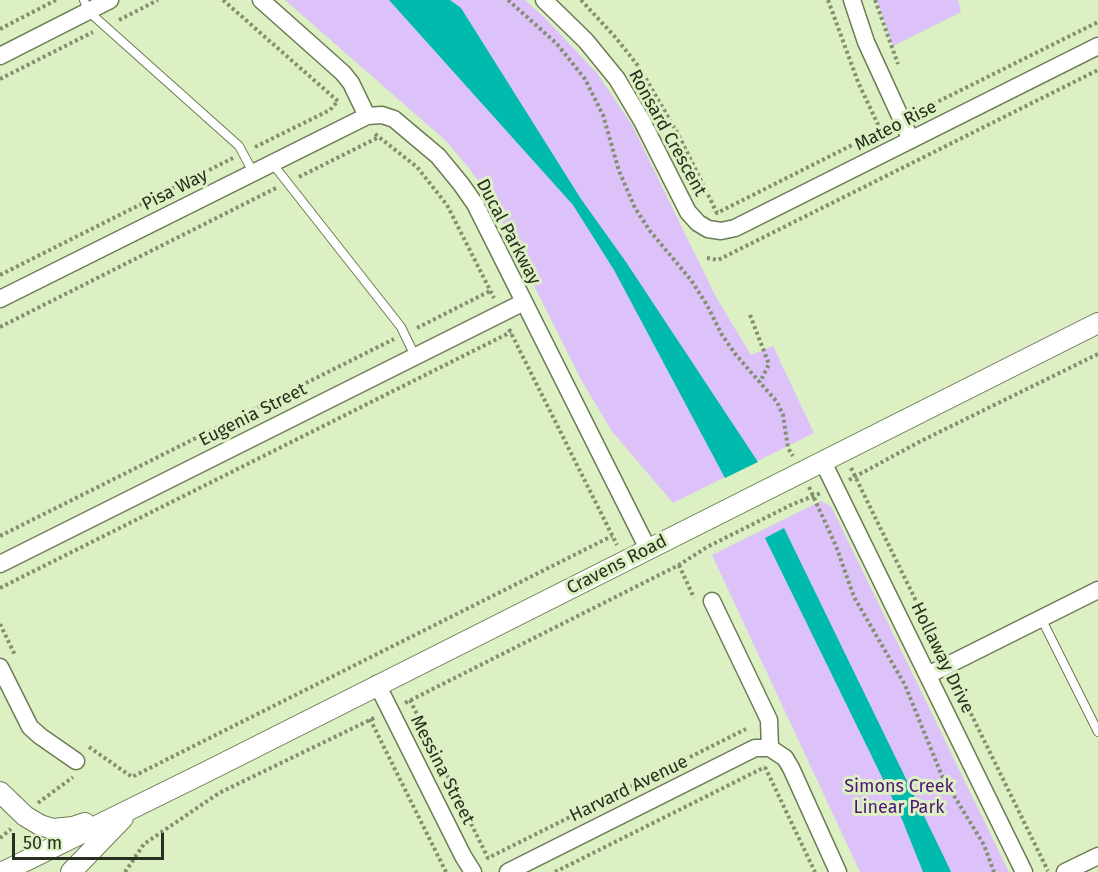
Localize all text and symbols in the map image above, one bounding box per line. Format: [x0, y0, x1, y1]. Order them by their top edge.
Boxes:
street label: Ronsard Crescent [623, 66, 711, 200]
street label: Mateo Rise [851, 96, 941, 156]
street label: Pisa Way [138, 164, 212, 216]
street label: Ducal Parkway [471, 175, 545, 289]
street label: Eugenia Street [196, 379, 310, 451]
street label: Cravens Road [563, 531, 671, 599]
street label: Hollaway Drive [906, 599, 978, 717]
street label: Messina Street [405, 712, 479, 828]
street label: Harvard Avenue [566, 751, 692, 827]
park label: Simons Creek Linear Park [844, 776, 954, 818]
scale bar [15, 821, 166, 859]
text: 50 m [23, 832, 62, 854]

